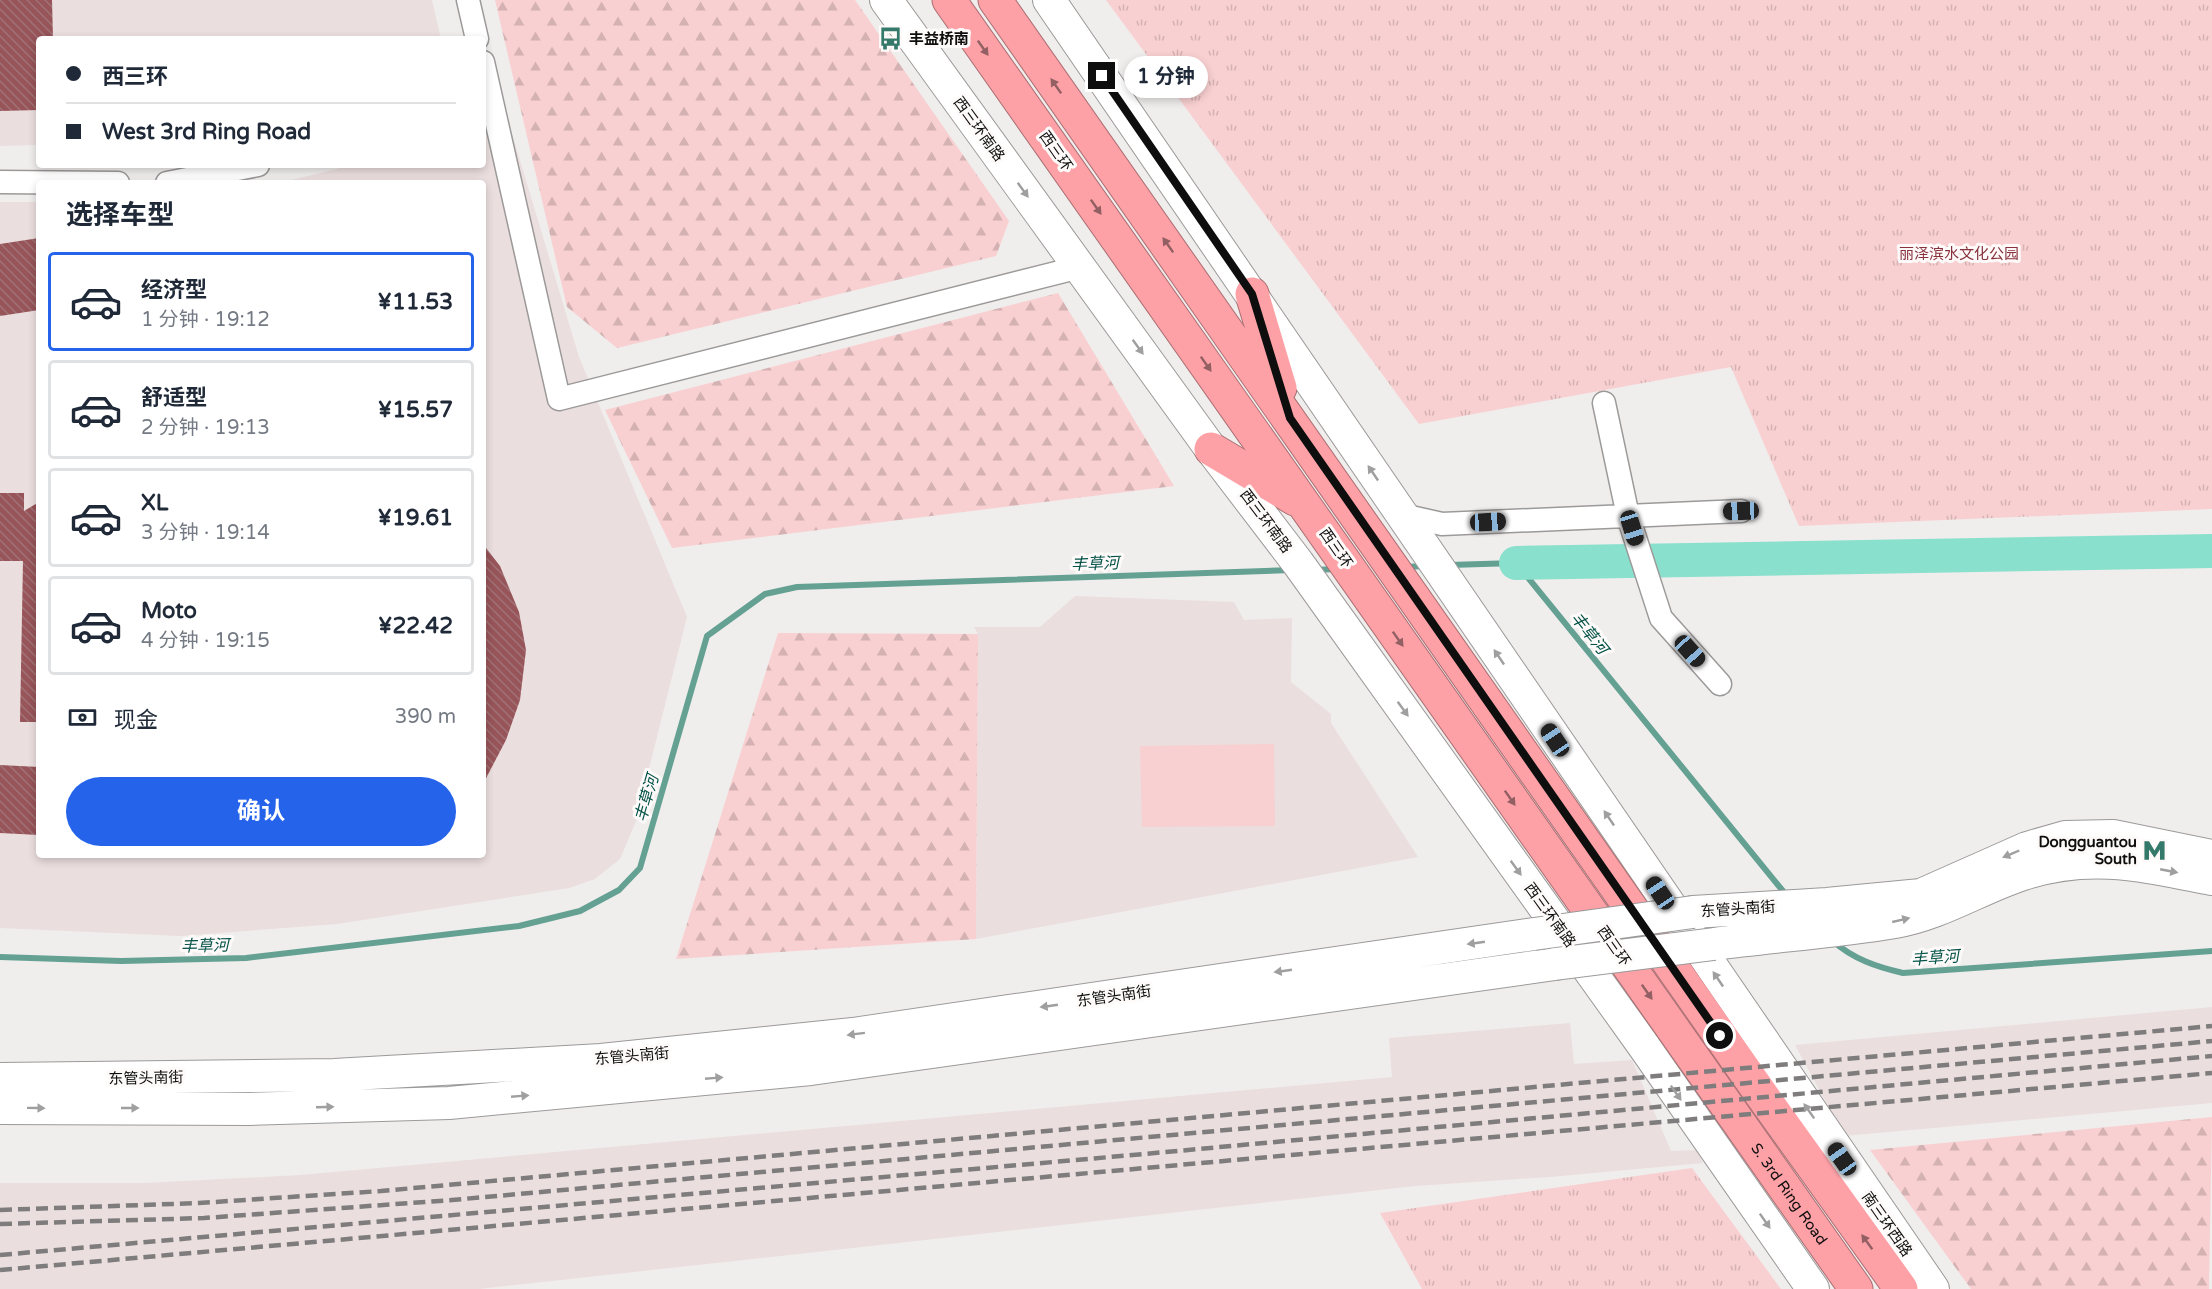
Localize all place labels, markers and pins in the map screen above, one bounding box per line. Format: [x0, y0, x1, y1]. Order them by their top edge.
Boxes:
bus stop icon: 丰益桥南 [878, 26, 904, 52]
place label: 丰益桥南 [909, 30, 969, 48]
place label: Dongguantou South [2038, 833, 2137, 868]
metro station icon: Dongguantou South [2142, 838, 2168, 864]

